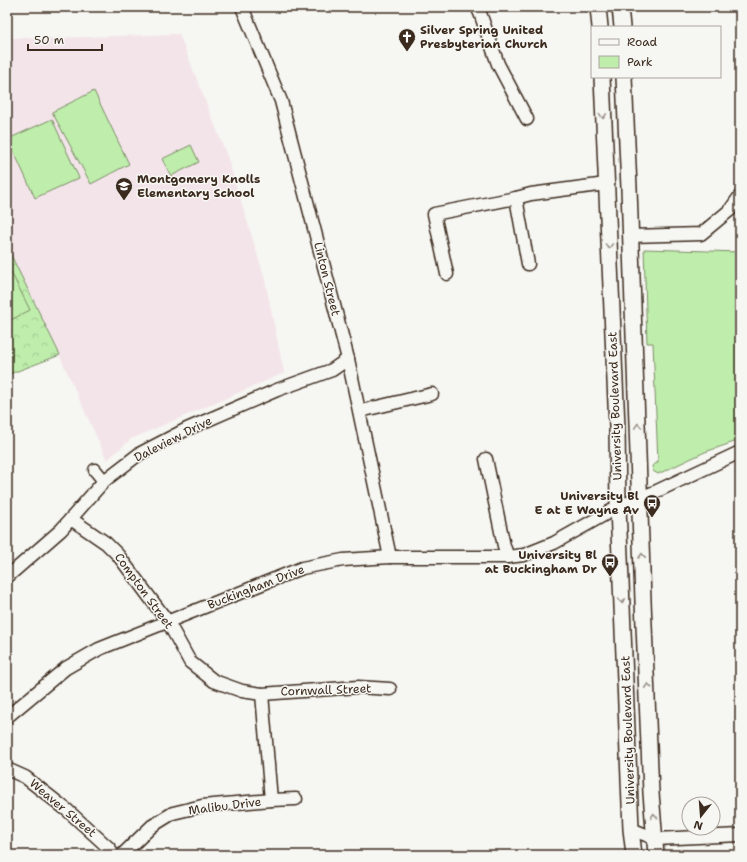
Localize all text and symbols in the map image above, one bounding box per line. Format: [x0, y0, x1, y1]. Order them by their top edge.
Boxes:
place label: Silver Spring United Presbyterian Church [420, 22, 547, 52]
scale bar [28, 26, 102, 52]
legend [591, 26, 721, 78]
church icon: Silver Spring United Presbyterian Church [397, 27, 417, 52]
text: 50 m [34, 32, 64, 48]
text: Road [627, 34, 658, 50]
text: Park [627, 54, 653, 70]
one-way arrow [599, 113, 607, 119]
place label: Montgomery Knolls Elementary School [137, 171, 260, 201]
school or university icon: Montgomery Knolls Elementary School [114, 176, 134, 201]
street label: Linton Street [310, 240, 344, 318]
one-way arrow [605, 243, 613, 249]
street label: University Boulevard East [604, 331, 626, 481]
street label: Daleview Drive [131, 412, 215, 466]
one-way arrow [634, 423, 642, 429]
place label: University Bl E at E Wayne Av [535, 488, 639, 518]
bus stop icon: University Bl E at E Wayne Av [642, 493, 662, 518]
place label: University Bl at Buckingham Dr [485, 547, 598, 577]
street label: Compton Street [111, 550, 177, 632]
bus stop icon: University Bl at Buckingham Dr [600, 552, 620, 577]
one-way arrow [638, 553, 646, 559]
street label: Buckingham Drive [205, 561, 307, 613]
one-way arrow [618, 598, 627, 604]
street label: University Boulevard East [617, 655, 639, 805]
street label: Cornwall Street [280, 680, 372, 700]
one-way arrow [643, 683, 652, 689]
street label: Weaver Street [26, 775, 100, 841]
street label: Malibu Drive [188, 794, 263, 818]
north arrow [681, 796, 721, 836]
one-way arrow [649, 813, 658, 819]
text: N [692, 817, 705, 834]

